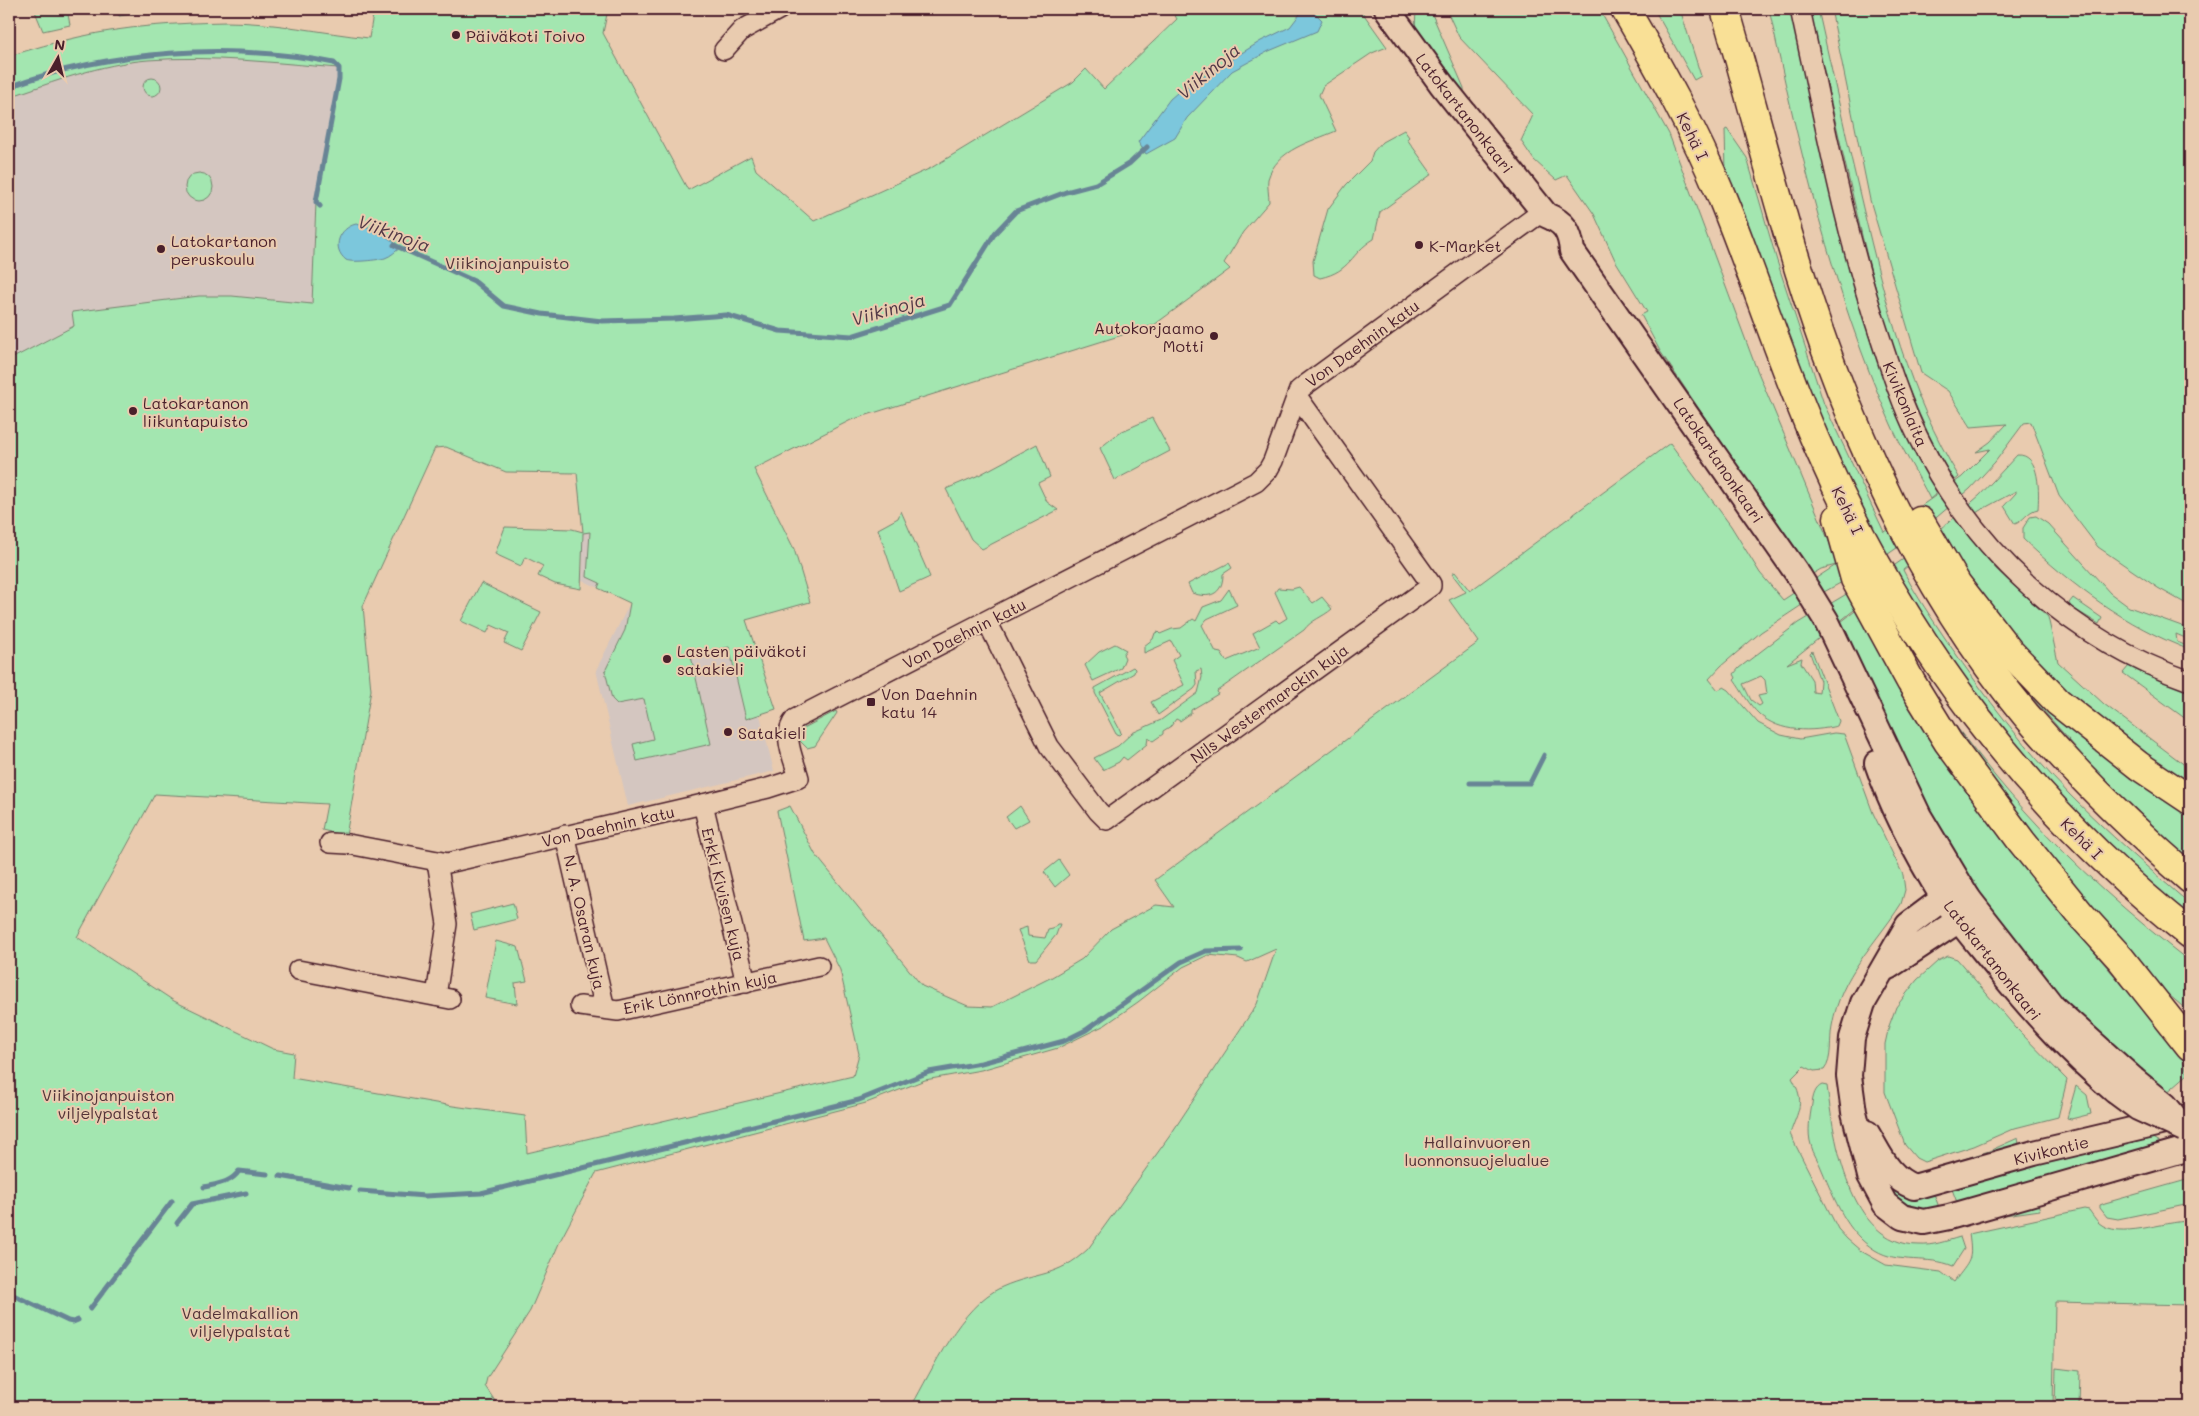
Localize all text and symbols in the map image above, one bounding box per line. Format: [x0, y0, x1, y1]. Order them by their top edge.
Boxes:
place label: Päiväkoti Toivo [466, 25, 585, 46]
marker: Päiväkoti Toivo [450, 29, 462, 41]
north arrow [32, 32, 82, 82]
text: N [53, 34, 66, 55]
water label: Viikinoja [1171, 37, 1245, 105]
street label: Latokartanonkaari [1411, 49, 1519, 177]
street label: Kehä I [1672, 109, 1714, 163]
water label: Viikinoja [354, 209, 434, 257]
place label: Latokartanon peruskoulu [171, 230, 277, 269]
place label: K-Market [1429, 235, 1502, 256]
marker: K-Market [1413, 239, 1425, 251]
marker: Latokartanon peruskoulu [155, 243, 167, 255]
park label: Viikinojanpuisto [445, 252, 569, 273]
water label: Viikinoja [848, 287, 928, 331]
street label: Von Daehnin katu [1301, 295, 1423, 391]
place label: Autokorjaamo Motti [1094, 317, 1204, 356]
marker: Autokorjaamo Motti [1208, 330, 1220, 342]
street label: Kivikonlaita [1879, 358, 1933, 450]
place label: Latokartanon liikuntapuisto [143, 392, 249, 431]
street label: Latokartanonkaari [1669, 393, 1769, 527]
marker: Latokartanon liikuntapuisto [127, 405, 139, 417]
street label: Kehä I [1827, 483, 1869, 537]
street label: Von Daehnin katu [899, 593, 1029, 673]
street label: Nils Westermarckin kuja [1186, 639, 1352, 767]
place label: Lasten päiväkoti satakieli [677, 640, 807, 679]
marker: Lasten päiväkoti satakieli [661, 653, 673, 665]
place label: Von Daehnin katu 14 [881, 683, 977, 722]
marker: Von Daehnin katu 14 [865, 696, 877, 708]
place label: Satakieli [738, 722, 806, 743]
marker: Satakieli [722, 726, 734, 738]
street label: Von Daehnin katu [540, 801, 676, 851]
street label: Kehä I [2057, 813, 2107, 863]
street label: Erkki Kivisen kuja [697, 825, 751, 963]
street label: N. A. Osaran kuja [559, 853, 611, 991]
street label: Latokartanonkaari [1939, 896, 2047, 1024]
street label: Erik Lönnrothin kuja [621, 965, 779, 1019]
park label: Viikinojanpuiston viljelypalstat [42, 1084, 174, 1123]
park label: Hallainvuoren luonnonsuojelualue [1404, 1131, 1550, 1170]
street label: Kivikontie [2011, 1131, 2091, 1169]
park label: Vadelmakallion viljelypalstat [182, 1302, 298, 1341]

